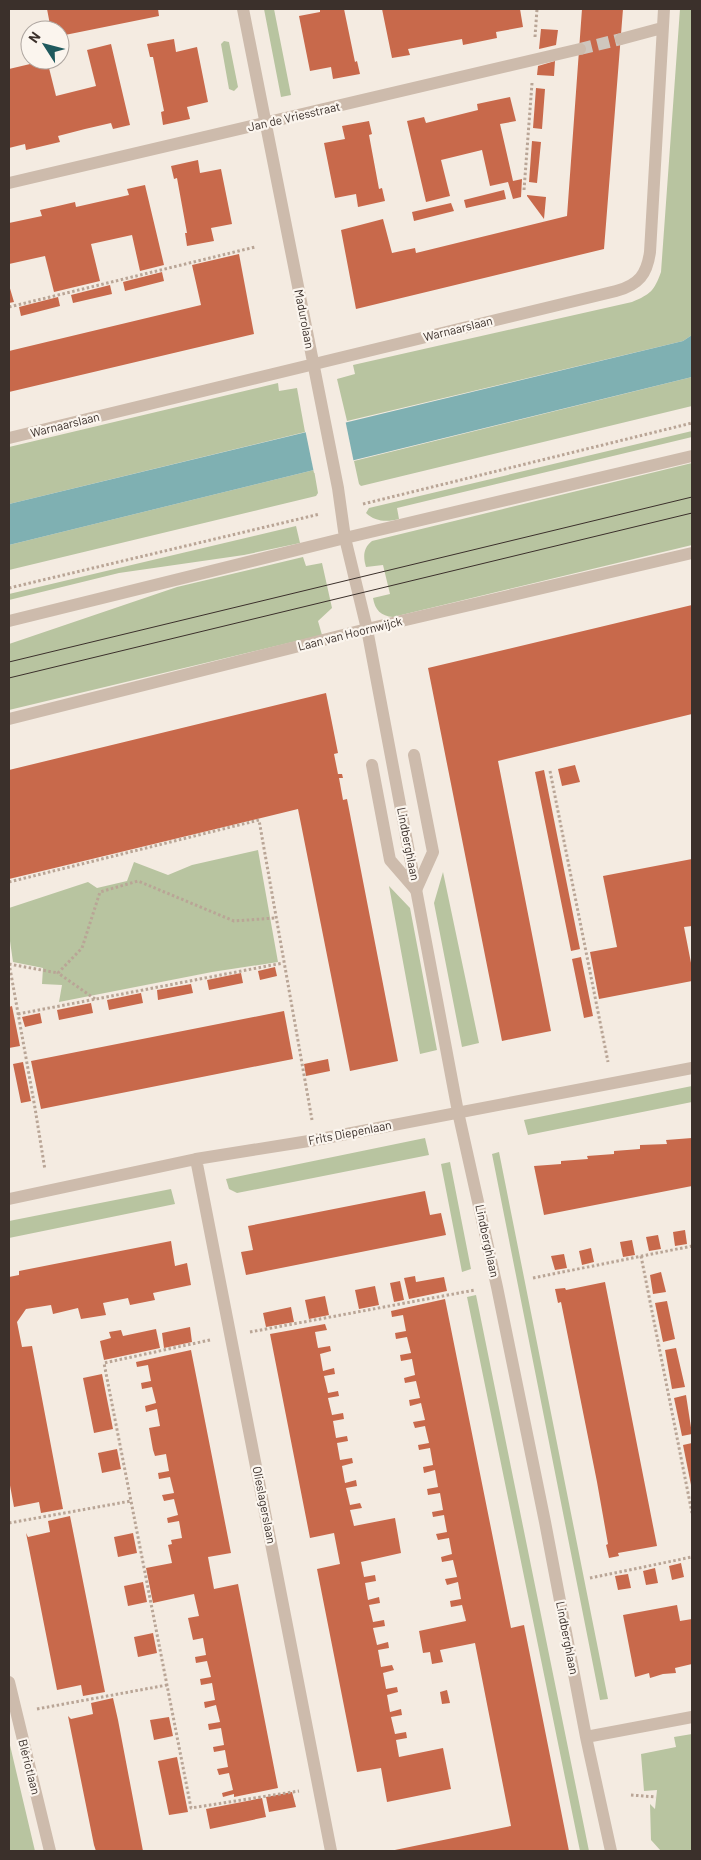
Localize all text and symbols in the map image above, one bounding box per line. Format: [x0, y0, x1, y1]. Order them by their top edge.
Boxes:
north arrow [20, 20, 70, 70]
text: N [24, 28, 44, 46]
street label: Jan de Vriesstraat [246, 99, 341, 133]
street label: Madurolaan [292, 288, 318, 350]
street label: Warnaarslaan [422, 313, 494, 343]
street label: Warnaarslaan [29, 409, 101, 439]
street label: Laan van Hoornwijck [296, 613, 403, 653]
street label: Lindberghlaan [395, 806, 423, 882]
street label: Frits Diepenlaan [307, 1117, 393, 1147]
street label: Lindberghlaan [473, 1203, 503, 1279]
street label: Olieslagerslaan [251, 1465, 279, 1545]
street label: Lindberghlaan [554, 1600, 582, 1676]
street label: Blériotlaan [16, 1738, 44, 1796]

